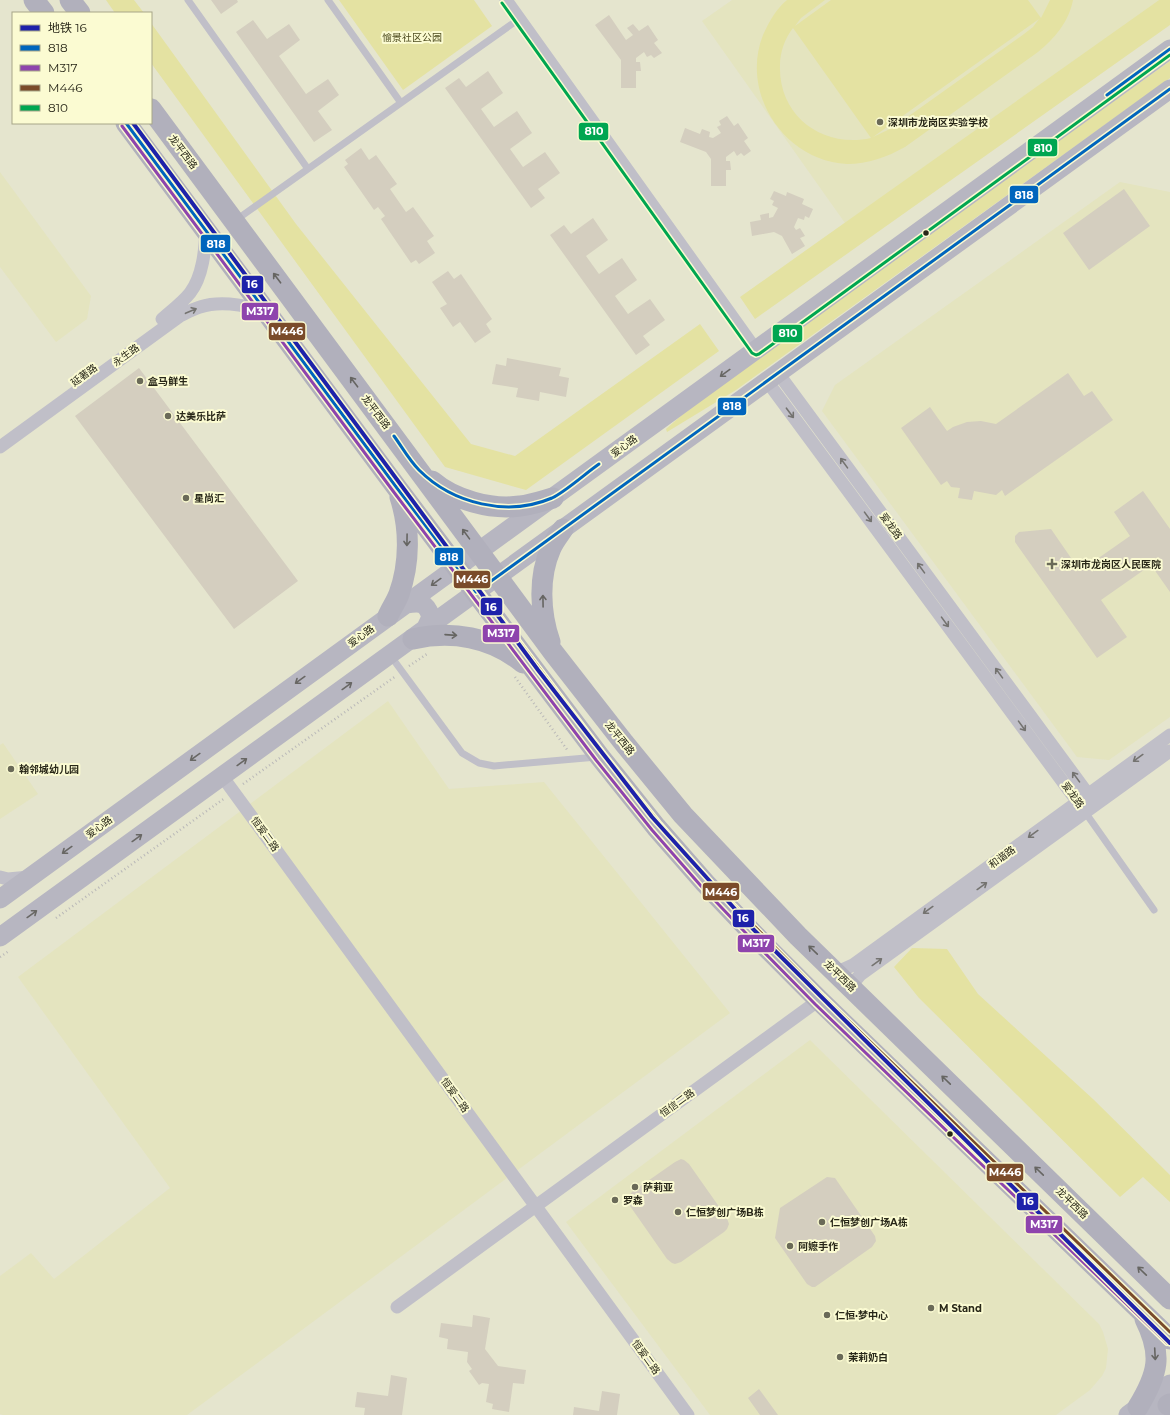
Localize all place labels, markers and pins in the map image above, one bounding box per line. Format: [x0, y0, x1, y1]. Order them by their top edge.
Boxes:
place label: 深圳市龙岗区实验学校 [888, 116, 988, 129]
marker: 深圳市龙岗区实验学校 [875, 117, 885, 127]
unlabelled marker [921, 228, 931, 238]
place label: 盒马鲜生 [148, 375, 188, 388]
marker: 盒马鲜生 [135, 376, 145, 386]
place label: 达美乐比萨 [176, 410, 226, 423]
marker: 达美乐比萨 [163, 411, 173, 421]
place label: 星尚汇 [194, 492, 224, 505]
marker: 星尚汇 [181, 493, 191, 503]
marker: 深圳市龙岗区人民医院 [1046, 558, 1058, 570]
place label: 深圳市龙岗区人民医院 [1061, 558, 1161, 571]
place label: 翰邻城幼儿园 [19, 763, 79, 776]
marker: 翰邻城幼儿园 [6, 764, 16, 774]
unlabelled marker [945, 1129, 955, 1139]
place label: 萨莉亚 [643, 1181, 673, 1194]
marker: 萨莉亚 [630, 1182, 640, 1192]
place label: 罗森 [623, 1194, 643, 1207]
marker: 罗森 [610, 1195, 620, 1205]
place label: 仁恒梦创广场B栋 [686, 1206, 764, 1219]
marker: 仁恒梦创广场B栋 [673, 1207, 683, 1217]
place label: 仁恒梦创广场A栋 [830, 1216, 908, 1229]
marker: 仁恒梦创广场A栋 [817, 1217, 827, 1227]
place label: 阿嬷手作 [798, 1240, 838, 1253]
marker: 阿嬷手作 [785, 1241, 795, 1251]
place label: M Stand [939, 1302, 982, 1315]
marker: M Stand [926, 1303, 936, 1313]
place label: 仁恒·梦中心 [835, 1309, 888, 1322]
marker: 仁恒·梦中心 [822, 1310, 832, 1320]
place label: 茉莉奶白 [848, 1351, 888, 1364]
marker: 茉莉奶白 [835, 1352, 845, 1362]

